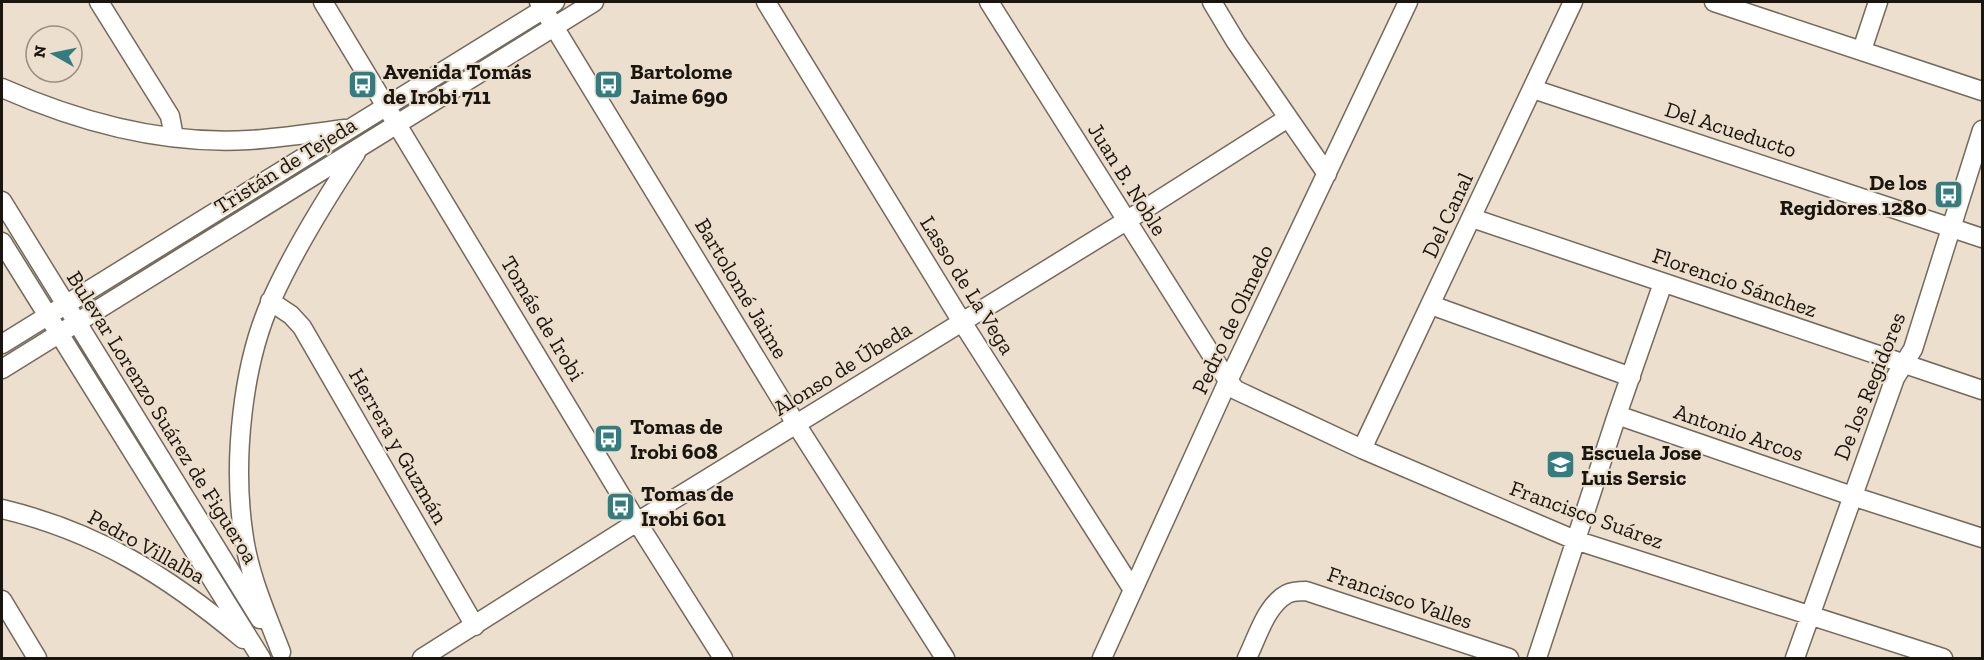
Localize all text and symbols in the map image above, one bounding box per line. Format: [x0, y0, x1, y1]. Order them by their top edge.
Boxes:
north arrow [24, 24, 84, 84]
text: N [29, 44, 50, 59]
place label: Avenida Tomás de Irobi 711 [383, 58, 532, 110]
place label: Bartolome Jaime 690 [630, 58, 733, 110]
bus stop icon: Avenida Tomás de Irobi 711 [346, 68, 378, 100]
bus stop icon: Bartolome Jaime 690 [593, 68, 625, 100]
street label: Del Acueducto [1662, 95, 1800, 163]
street label: Tristán de Tejeda [209, 111, 362, 220]
street label: Juan B. Noble [1082, 118, 1173, 241]
street label: Del Canal [1416, 168, 1479, 262]
place label: De los Regidores 1280 [1780, 169, 1927, 221]
bus stop icon: De los Regidores 1280 [1932, 179, 1964, 211]
street label: Lasso de La Vega [914, 211, 1021, 360]
street label: Bartolomé Jaime [689, 213, 794, 363]
street label: Pedro de Olmedo [1186, 240, 1279, 398]
street label: Florencio Sánchez [1649, 242, 1821, 323]
street label: Tomás de Irobi [495, 251, 590, 386]
street label: Bulevar Lorenzo Suárez de Figueroa [61, 266, 264, 569]
street label: De los Regidores [1828, 308, 1911, 464]
street label: Alonso de Úbeda [768, 315, 917, 422]
street label: Herrera y Guzmán [343, 364, 454, 529]
street label: Antonio Arcos [1670, 398, 1807, 467]
place label: Tomas de Irobi 608 [630, 413, 723, 465]
bus stop icon: Tomas de Irobi 608 [593, 423, 625, 455]
place label: Escuela Jose Luis Sersic [1581, 439, 1702, 491]
school or university icon: Escuela Jose Luis Sersic [1544, 449, 1576, 481]
street label: Francisco Suárez [1506, 474, 1667, 555]
place label: Tomas de Irobi 601 [641, 480, 734, 532]
bus stop icon: Tomas de Irobi 601 [604, 490, 636, 522]
street label: Pedro Villalba [83, 503, 210, 590]
street label: Francisco Valles [1324, 560, 1476, 635]

